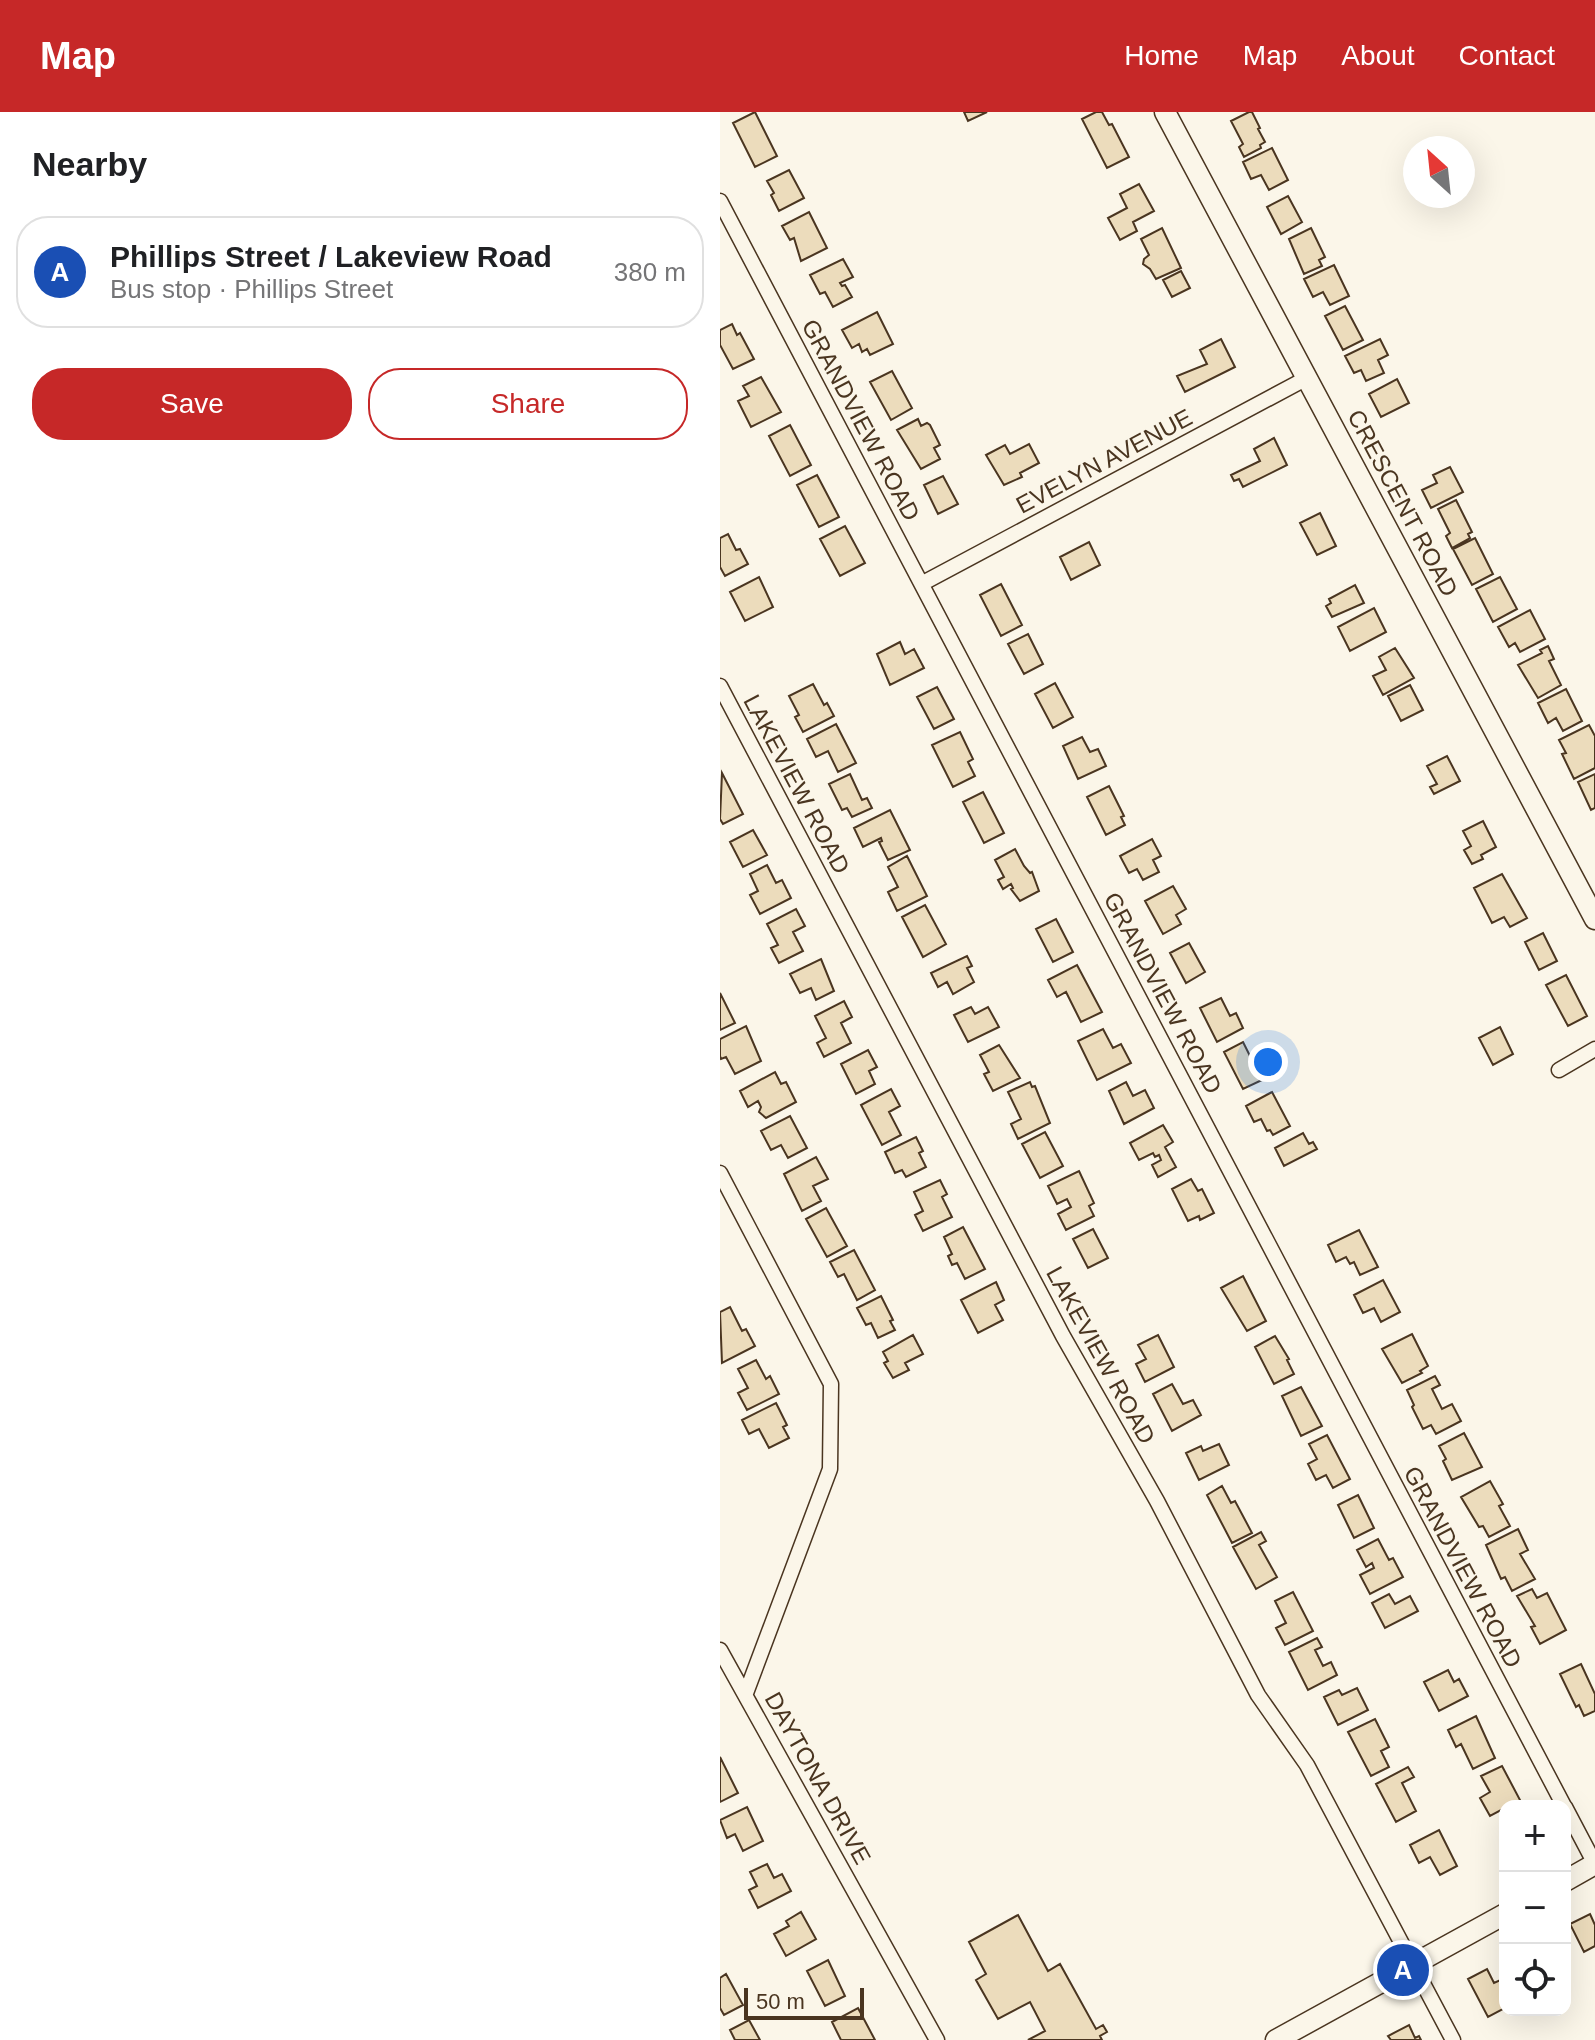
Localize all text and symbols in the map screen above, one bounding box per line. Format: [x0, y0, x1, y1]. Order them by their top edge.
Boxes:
text: Map [40, 35, 116, 77]
text: Home [1124, 40, 1199, 71]
text: Map [1243, 40, 1297, 71]
text: About [1341, 40, 1415, 71]
text: Contact [1459, 40, 1555, 71]
north arrow [1403, 136, 1475, 208]
text: Nearby [32, 145, 147, 183]
text: Phillips Street / Lakeview Road [110, 240, 552, 273]
text: A [51, 257, 69, 287]
text: 380 m [614, 257, 686, 287]
text: Bus stop · Phillips Street [110, 274, 393, 304]
street label: GRANDVIEW ROAD [796, 315, 926, 525]
button: Save [32, 368, 352, 440]
button: Share [368, 368, 688, 440]
street label: EVELYN AVENUE [1011, 403, 1197, 519]
street label: CRESCENT ROAD [1342, 405, 1464, 601]
street label: LAKEVIEW ROAD [738, 690, 856, 878]
street label: GRANDVIEW ROAD [1098, 888, 1228, 1098]
your location [1248, 1042, 1288, 1082]
street label: LAKEVIEW ROAD [1041, 1262, 1161, 1448]
street label: GRANDVIEW ROAD [1398, 1462, 1528, 1672]
street label: DAYTONA DRIVE [760, 1687, 876, 1869]
map controls [1499, 1800, 1571, 2016]
button: + [1499, 1800, 1571, 1872]
button: − [1499, 1872, 1571, 1944]
pin: A [1377, 1940, 1429, 2000]
button: locate [1499, 1944, 1571, 2016]
scale bar [744, 1984, 864, 2020]
text: 50 m [756, 1989, 805, 2014]

